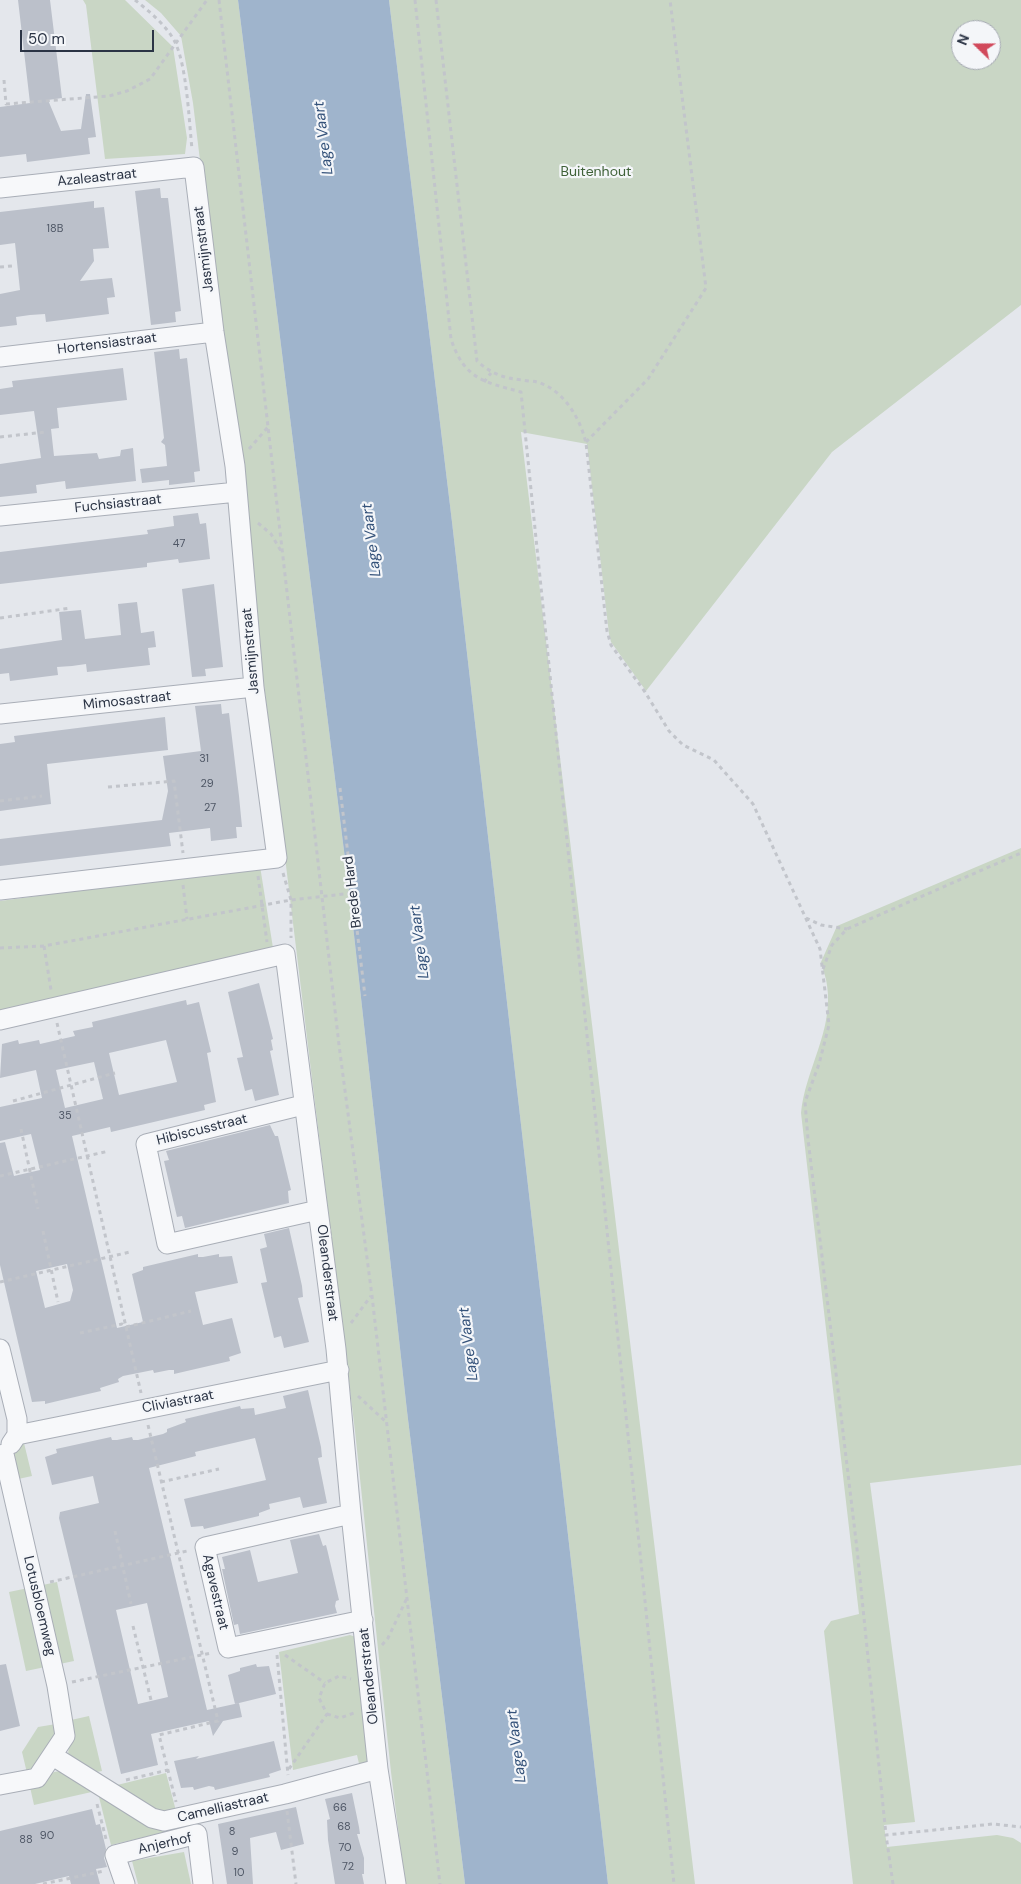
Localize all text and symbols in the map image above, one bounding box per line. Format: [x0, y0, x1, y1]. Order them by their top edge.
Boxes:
scale bar [22, 20, 156, 52]
north arrow [951, 20, 1001, 70]
text: 50 m [28, 29, 65, 49]
text: N [953, 32, 973, 48]
water label: Lage Vaart [311, 100, 337, 176]
park label: Buitenhout [561, 164, 631, 180]
street label: Azaleastraat [56, 165, 138, 191]
street label: Jasmijnstraat [190, 205, 218, 293]
house number: 18B [47, 222, 63, 236]
street label: Hortensiastraat [56, 330, 158, 358]
street label: Fuchsiastraat [74, 491, 162, 517]
water label: Lage Vaart [359, 502, 385, 578]
house number: 47 [173, 537, 185, 551]
street label: Jasmijnstraat [239, 607, 263, 695]
street label: Mimosastraat [82, 688, 172, 714]
house number: 31 [199, 752, 209, 766]
house number: 29 [200, 777, 214, 791]
house number: 27 [204, 801, 216, 815]
street label: Brede Hard [340, 855, 366, 929]
water label: Lage Vaart [407, 904, 433, 980]
house number: 35 [58, 1109, 72, 1123]
street label: Hibiscusstraat [155, 1111, 249, 1149]
street label: Oleanderstraat [313, 1224, 341, 1322]
water label: Lage Vaart [456, 1306, 482, 1382]
street label: Cliviastraat [141, 1387, 215, 1417]
street label: Agavestraat [198, 1552, 232, 1632]
street label: Lotusbloemweg [19, 1554, 59, 1658]
street label: Oleanderstraat [356, 1627, 382, 1725]
water label: Lage Vaart [504, 1708, 530, 1784]
street label: Camelliastraat [176, 1789, 270, 1827]
house number: 66 [333, 1801, 347, 1815]
house number: 68 [337, 1820, 351, 1834]
house number: 8 [229, 1825, 235, 1839]
house number: 90 [40, 1829, 54, 1843]
street label: Anjerhof [136, 1830, 194, 1858]
house number: 88 [19, 1833, 33, 1847]
house number: 70 [338, 1841, 352, 1855]
house number: 9 [232, 1845, 238, 1859]
house number: 72 [342, 1860, 354, 1874]
house number: 10 [234, 1866, 244, 1880]

